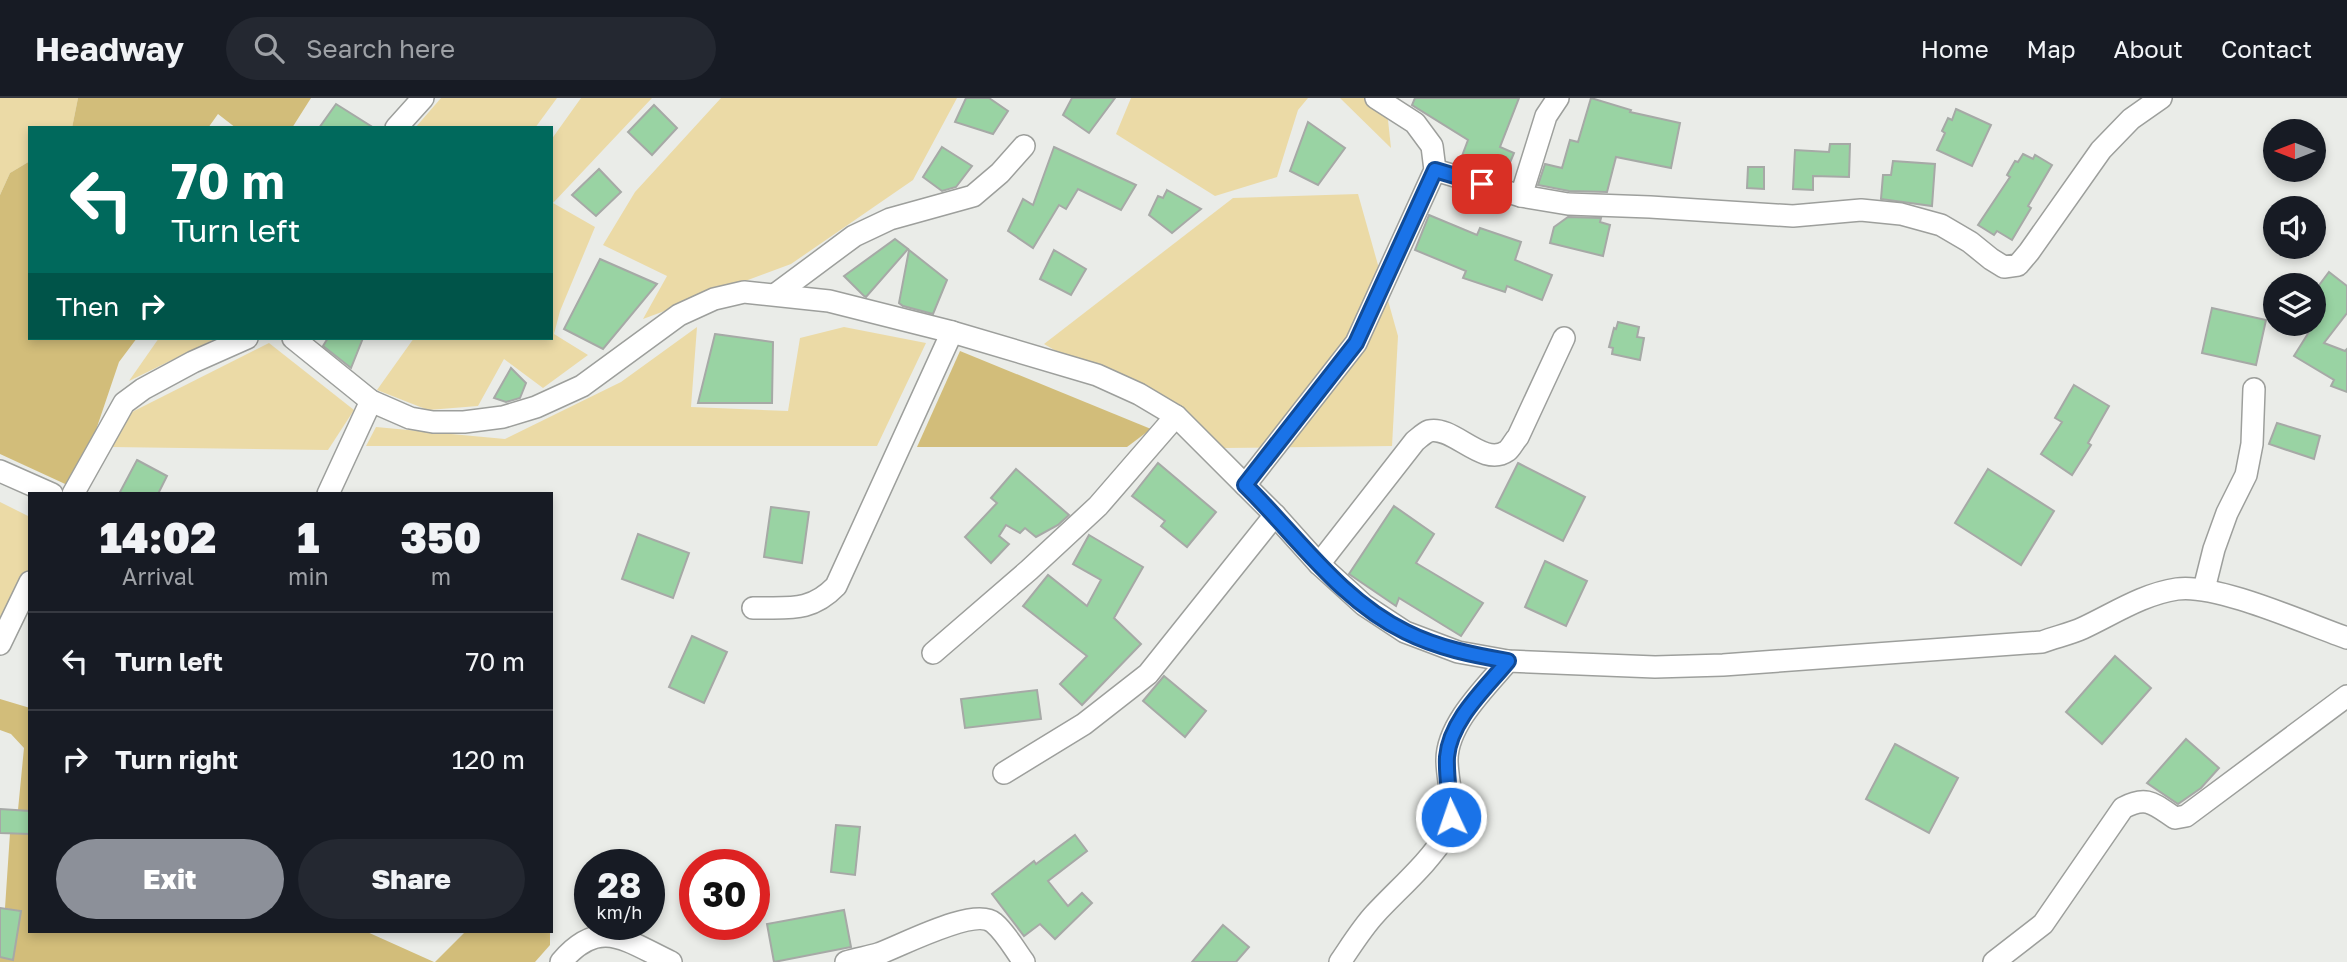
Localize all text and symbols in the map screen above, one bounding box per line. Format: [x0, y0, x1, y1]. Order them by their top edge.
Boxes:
search box [226, 17, 716, 80]
text: Headway [35, 29, 184, 68]
icon: search [250, 29, 288, 67]
text: Search here [306, 33, 455, 64]
text: Home [1921, 34, 1989, 63]
text: Map [2027, 34, 2076, 63]
text: About [2114, 34, 2183, 63]
text: Contact [2221, 34, 2312, 63]
north arrow [2263, 119, 2326, 182]
map controls [2263, 119, 2326, 336]
text: 70 m [171, 151, 285, 210]
icon: left [56, 154, 147, 245]
pin [1452, 154, 1512, 214]
icon: arrive [1463, 165, 1501, 203]
button: sound [2263, 196, 2326, 259]
text: Turn left [171, 211, 300, 249]
button: layers [2263, 273, 2326, 336]
icon: right [133, 287, 171, 325]
text: Then [56, 291, 119, 322]
text: 14:02 [100, 512, 216, 562]
text: 1 [297, 512, 319, 562]
text: 350 [401, 512, 481, 562]
text: Arrival [122, 562, 194, 590]
text: min [288, 562, 329, 590]
text: m [431, 562, 451, 590]
icon: left [56, 642, 94, 680]
text: Turn left [115, 646, 223, 677]
text: 70 m [466, 646, 525, 677]
icon: right [56, 740, 94, 778]
text: Turn right [115, 744, 238, 775]
text: 120 m [452, 744, 525, 775]
position arrow [1414, 780, 1488, 854]
button: Exit [56, 839, 284, 919]
button: Share [298, 839, 525, 919]
speed limit sign: 30 [679, 849, 770, 940]
text: 28 [598, 864, 641, 906]
text: km/h [597, 901, 642, 923]

